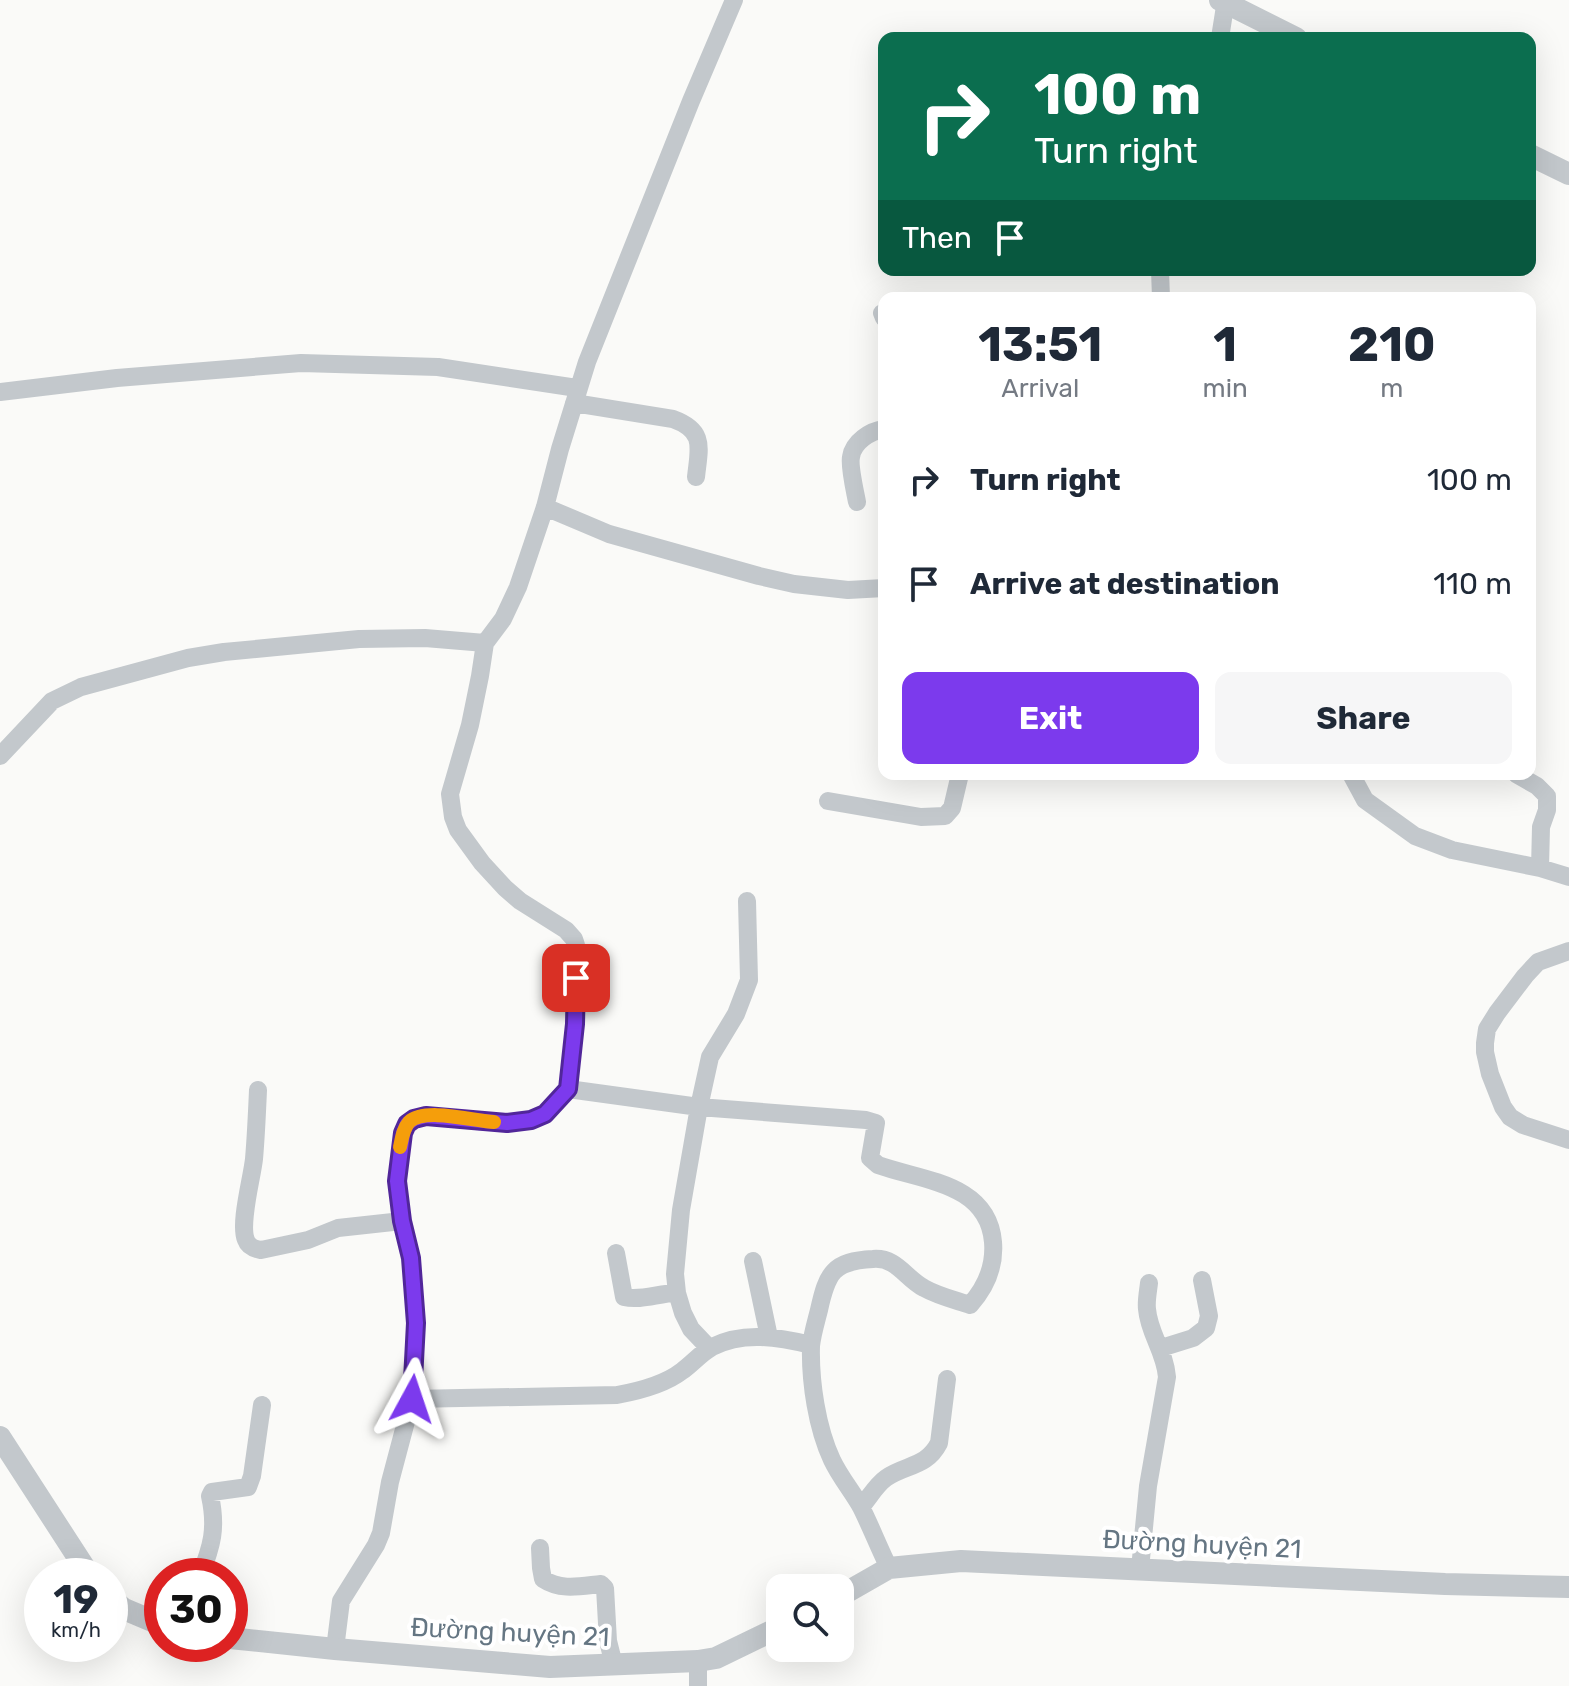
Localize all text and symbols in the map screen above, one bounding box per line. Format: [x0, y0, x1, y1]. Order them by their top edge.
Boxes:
text: 100 m [1034, 62, 1201, 128]
icon: right [902, 64, 1006, 168]
text: Turn right [1034, 129, 1198, 172]
icon: arrive [988, 216, 1032, 260]
text: Then [902, 220, 972, 256]
text: 13:51 [978, 316, 1102, 373]
text: 1 [1213, 316, 1237, 373]
text: 210 [1348, 316, 1436, 373]
text: Arrival [1001, 373, 1079, 404]
text: min [1203, 373, 1248, 404]
text: m [1380, 373, 1403, 404]
icon: right [902, 458, 946, 502]
text: Turn right [970, 462, 1121, 498]
text: 100 m [1427, 462, 1512, 498]
icon: arrive [902, 562, 946, 606]
text: Arrive at destination [970, 566, 1280, 602]
text: 110 m [1433, 566, 1512, 602]
button: Exit [902, 672, 1199, 764]
button: Share [1215, 672, 1512, 764]
pin [542, 944, 610, 1012]
icon: arrive [554, 956, 598, 1000]
position arrow [370, 1357, 454, 1441]
street label: Đường huyện 21 [1102, 1524, 1302, 1565]
speed limit sign: 30 [144, 1558, 248, 1662]
map controls [766, 1574, 854, 1662]
button: search [766, 1574, 854, 1662]
text: 19 [53, 1576, 99, 1623]
street label: Đường huyện 21 [410, 1612, 610, 1653]
text: km/h [51, 1618, 101, 1642]

